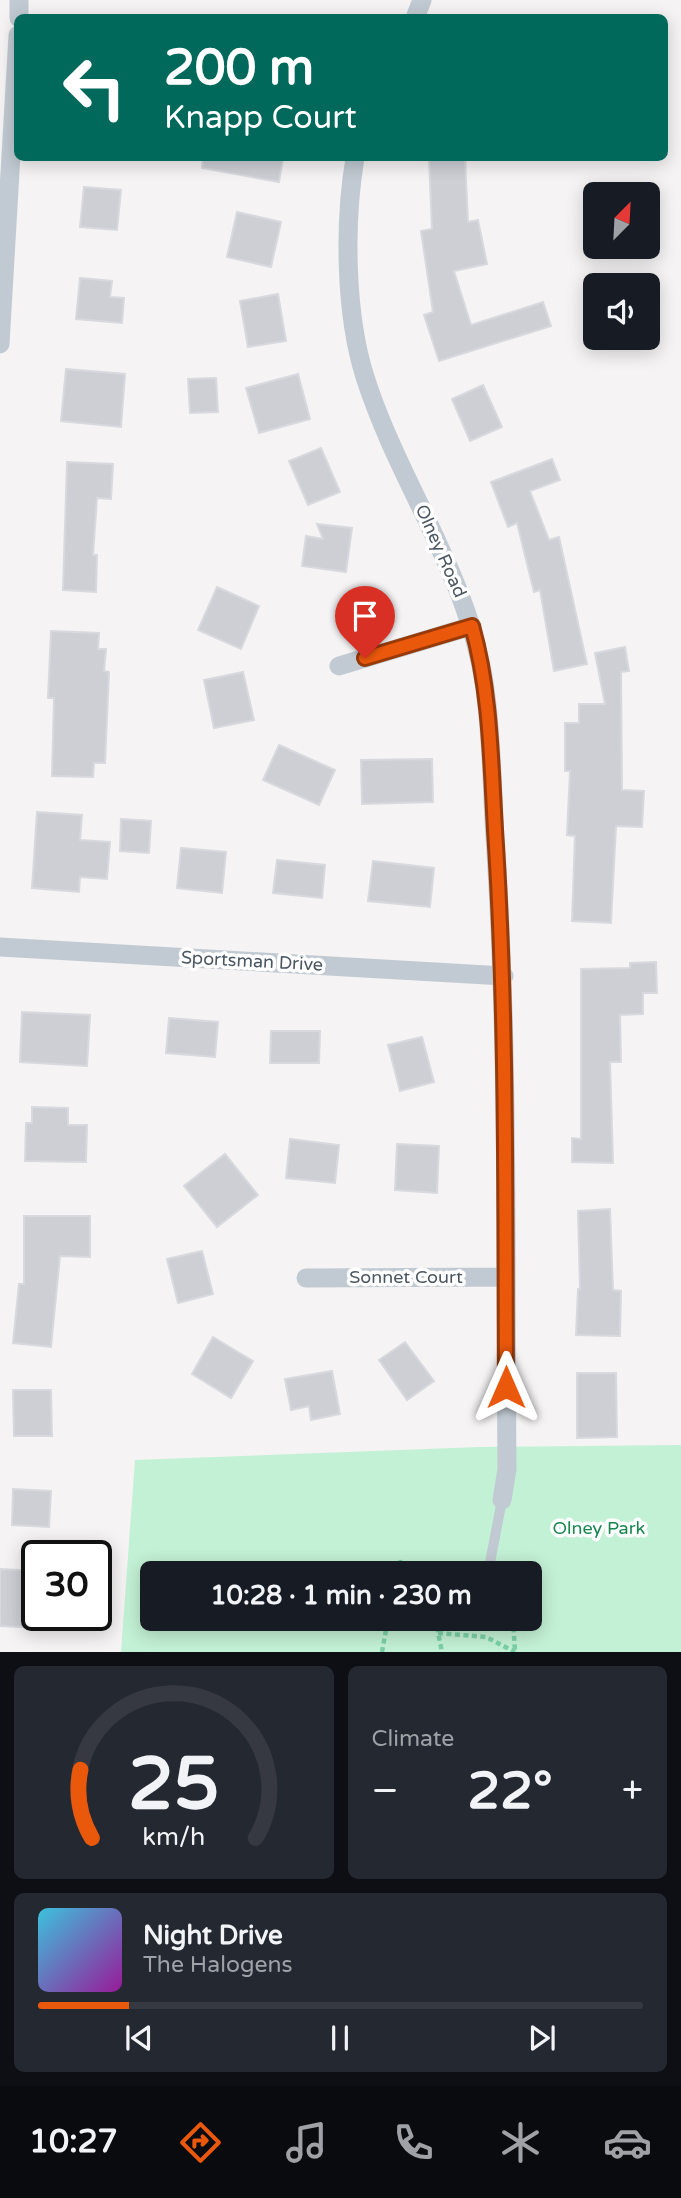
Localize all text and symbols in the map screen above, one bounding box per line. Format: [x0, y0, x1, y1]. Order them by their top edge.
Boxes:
text: 200 m [164, 39, 314, 98]
icon: left [49, 42, 140, 133]
text: Knapp Court [164, 99, 357, 137]
north arrow [583, 182, 660, 259]
map controls [583, 182, 660, 350]
button: sound [583, 273, 660, 350]
street label: Olney Road [411, 501, 471, 601]
pin [335, 586, 395, 658]
icon: arrive [346, 597, 384, 635]
street label: Sportsman Drive [180, 946, 324, 976]
street label: Sonnet Court [349, 1266, 463, 1288]
position arrow [469, 1350, 543, 1424]
park label: Olney Park [553, 1517, 646, 1539]
speed limit sign: 30 [21, 1540, 112, 1631]
text: 10:28 · 1 min · 230 m [210, 1580, 472, 1611]
text: Climate [372, 1725, 454, 1753]
text: 25 [128, 1742, 219, 1830]
text: 22° [468, 1760, 553, 1823]
text: − [372, 1768, 399, 1814]
text: + [622, 1768, 643, 1814]
text: km/h [142, 1822, 205, 1852]
text: Night Drive [143, 1920, 283, 1951]
text: The Halogens [143, 1951, 292, 1979]
icon: previous [120, 2019, 158, 2057]
icon: pause [321, 2019, 359, 2057]
icon: next [523, 2019, 561, 2057]
icon: directions [176, 2118, 225, 2167]
icon: music [282, 2118, 331, 2167]
icon: phone [389, 2118, 438, 2167]
icon: climate [496, 2118, 545, 2167]
icon: car [603, 2118, 652, 2167]
text: 10:27 [29, 2123, 118, 2161]

